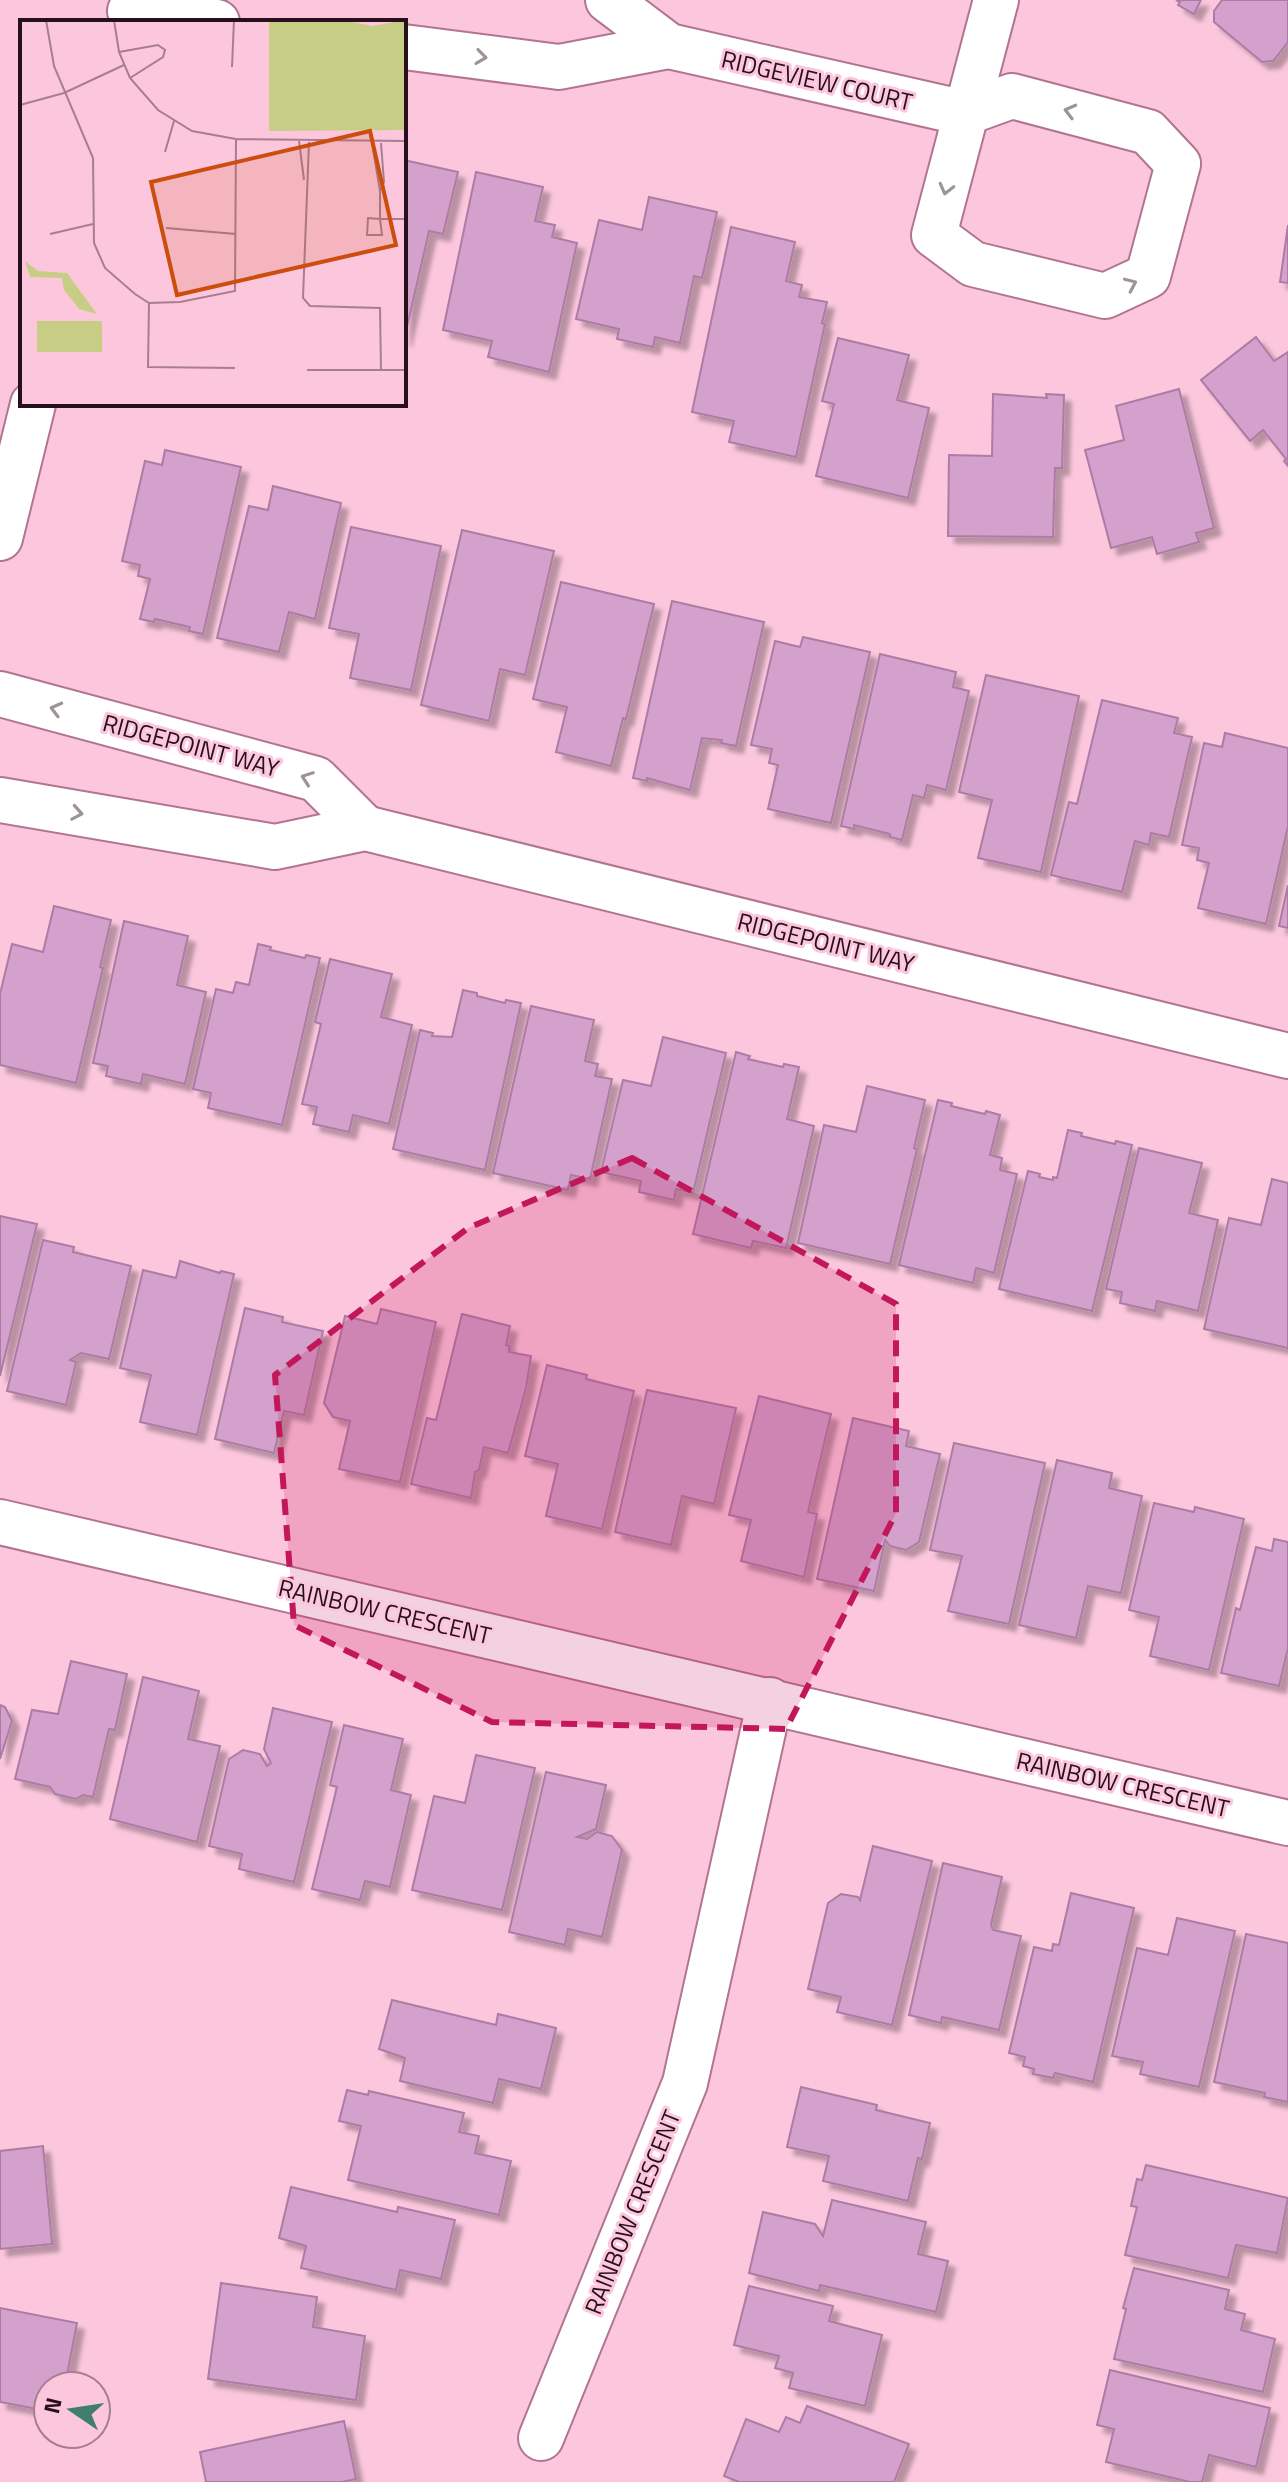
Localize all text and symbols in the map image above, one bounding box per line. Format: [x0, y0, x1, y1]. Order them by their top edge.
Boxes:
inset map [20, 20, 406, 406]
street label: RIDGEVIEW COURT [718, 41, 916, 120]
one-way arrow [474, 48, 488, 65]
one-way arrow [1064, 104, 1078, 121]
one-way arrow [938, 182, 955, 195]
one-way arrow [1123, 278, 1137, 294]
one-way arrow [50, 702, 64, 719]
street label: RIDGEPOINT WAY [99, 704, 283, 786]
one-way arrow [300, 771, 314, 787]
one-way arrow [70, 804, 84, 821]
street label: RIDGEPOINT WAY [734, 903, 918, 981]
street label: RAINBOW CRESCENT [275, 1569, 495, 1653]
street label: RAINBOW CRESCENT [1013, 1742, 1233, 1826]
street label: RAINBOW CRESCENT [575, 2104, 690, 2320]
north arrow [32, 2370, 112, 2450]
text: N [34, 2394, 71, 2417]

